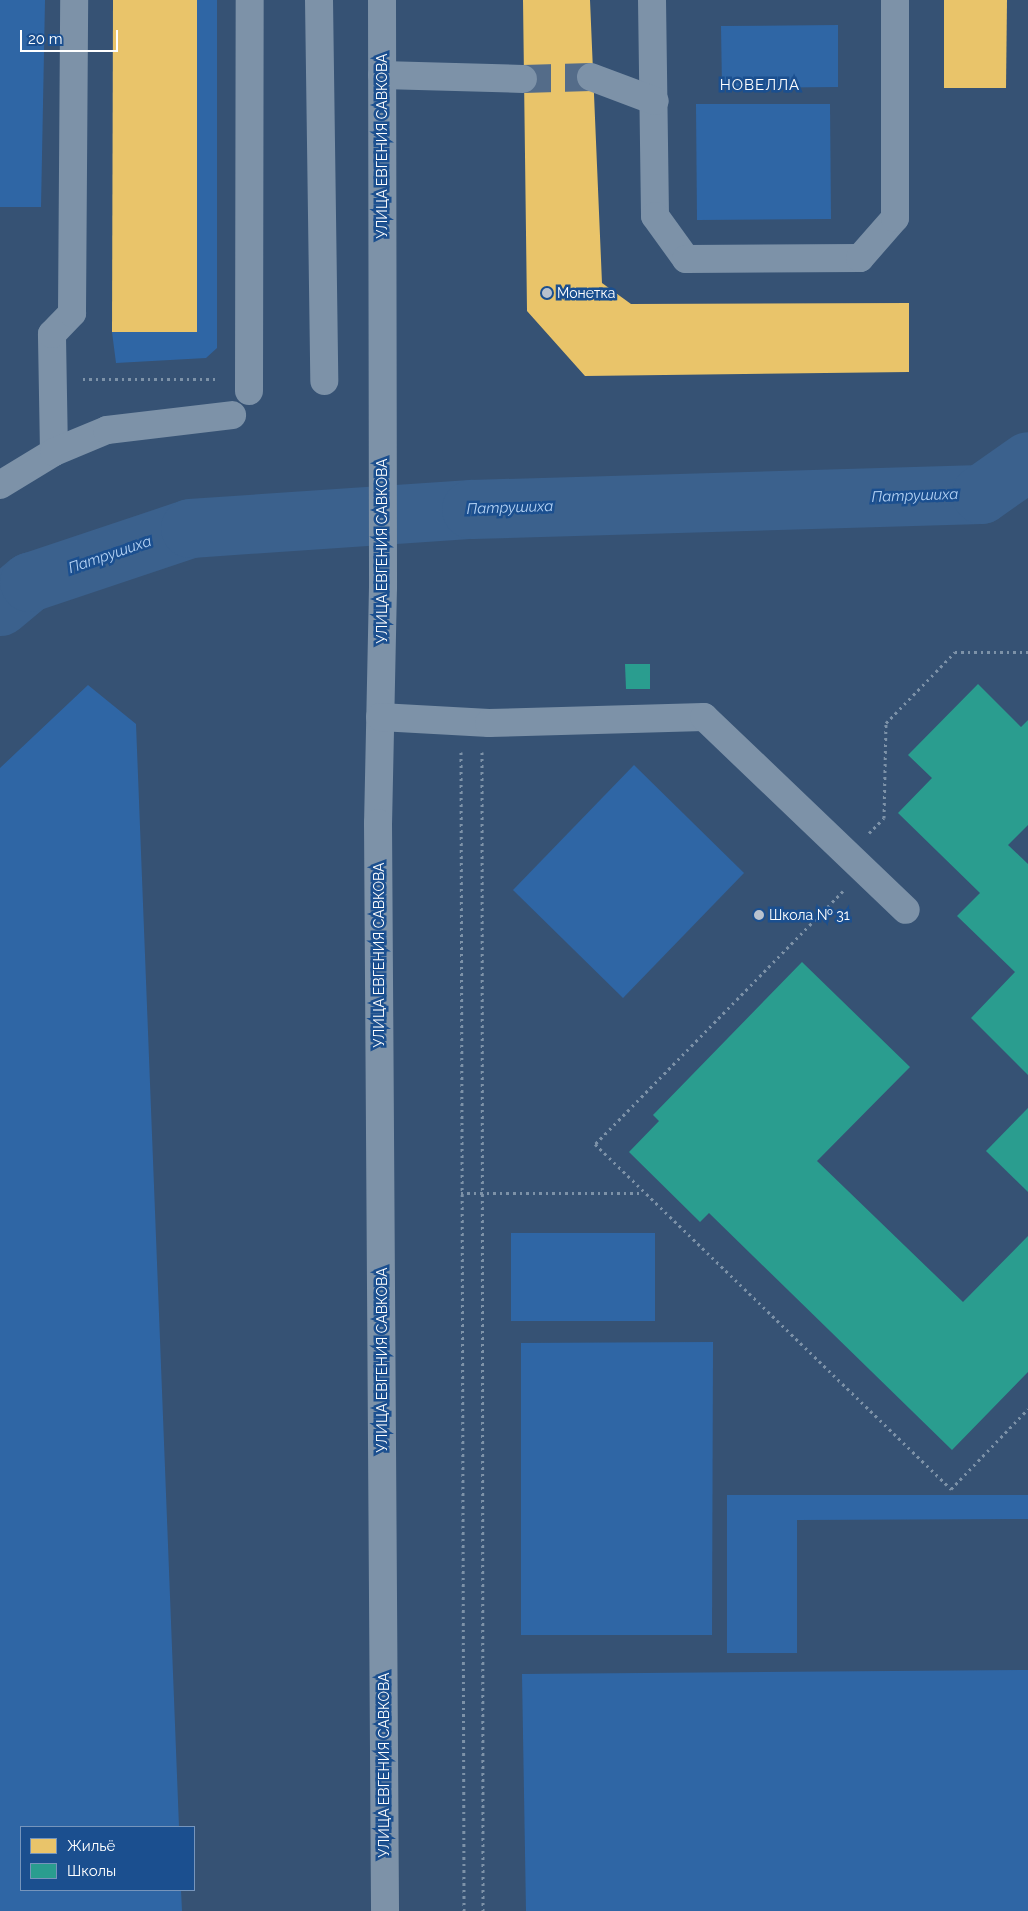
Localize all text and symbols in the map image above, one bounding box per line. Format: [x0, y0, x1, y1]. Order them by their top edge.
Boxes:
scale bar [22, 20, 120, 52]
text: 20 m [28, 30, 63, 48]
street label: УЛИЦА ЕВГЕНИЯ САВКОВА [374, 53, 390, 239]
district label: НОВЕЛЛА [719, 77, 801, 95]
place label: Монетка [557, 285, 615, 301]
marker: Монетка [541, 287, 553, 299]
street label: УЛИЦА ЕВГЕНИЯ САВКОВА [374, 458, 390, 644]
water label: Патрушиха [871, 485, 959, 507]
water label: Патрушиха [466, 497, 554, 519]
water label: Патрушиха [66, 532, 154, 578]
street label: УЛИЦА ЕВГЕНИЯ САВКОВА [371, 862, 387, 1048]
place label: Школа № 31 [769, 907, 850, 923]
marker: Школа № 31 [753, 909, 765, 921]
street label: УЛИЦА ЕВГЕНИЯ САВКОВА [374, 1267, 390, 1453]
street label: УЛИЦА ЕВГЕНИЯ САВКОВА [376, 1672, 392, 1858]
legend [20, 1826, 195, 1891]
text: Жильё [67, 1837, 115, 1855]
text: Школы [67, 1862, 116, 1880]

